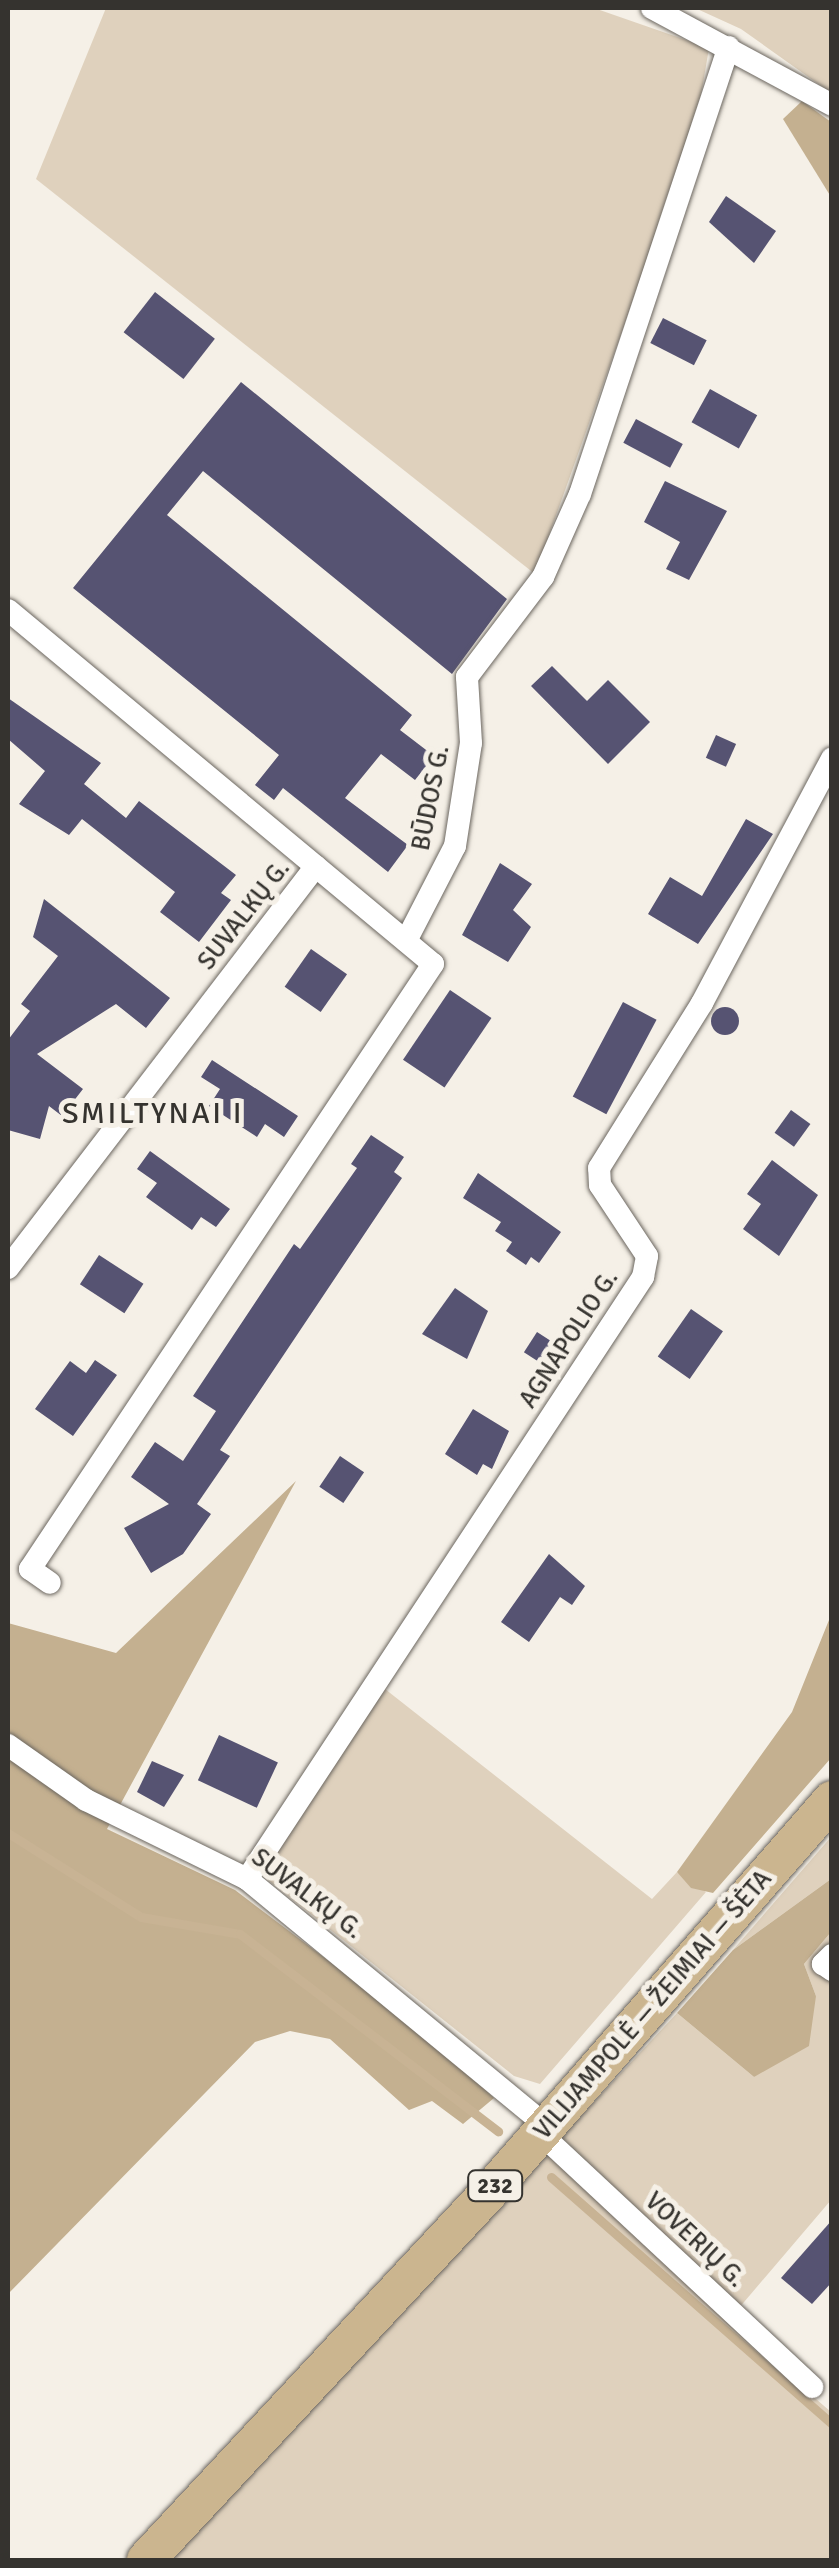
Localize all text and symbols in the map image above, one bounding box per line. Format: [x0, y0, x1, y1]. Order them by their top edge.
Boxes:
street label: BŪDOS G. [406, 743, 456, 853]
street label: SUVALKŲ G. [192, 854, 296, 976]
district label: SMILTYNAI I [62, 1096, 244, 1132]
street label: AGNAPOLIO G. [513, 1264, 625, 1414]
street label: SUVALKŲ G. [245, 1842, 369, 1946]
street label: VILIJAMPOLĖ — ŽEIMIAI — ŠĖTA [528, 1864, 778, 2146]
road number: 232 [465, 2169, 525, 2203]
street label: VOVERIŲ G. [639, 2186, 751, 2294]

